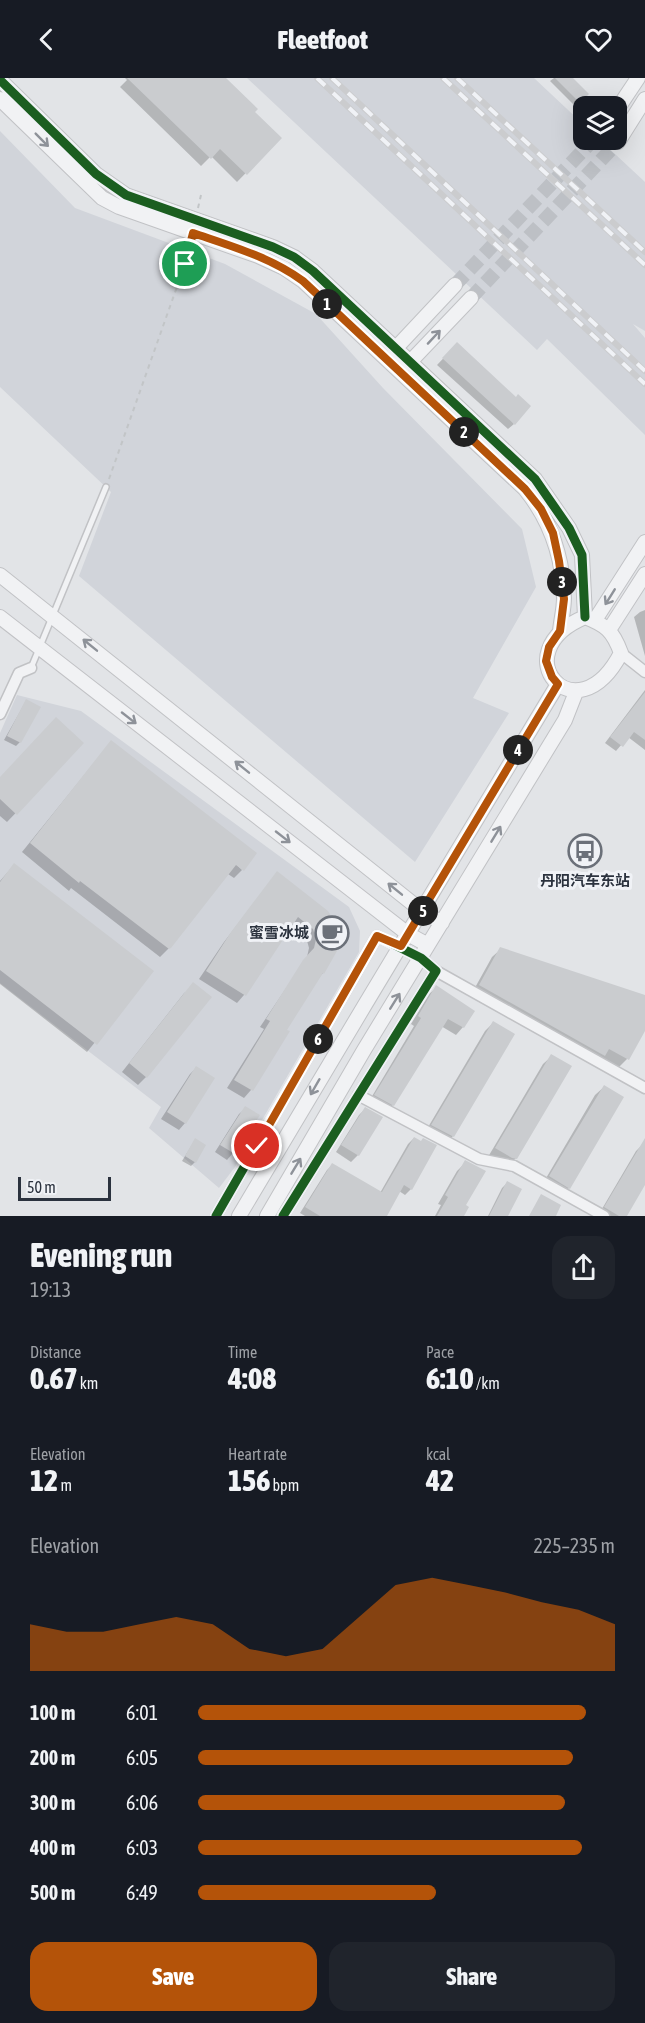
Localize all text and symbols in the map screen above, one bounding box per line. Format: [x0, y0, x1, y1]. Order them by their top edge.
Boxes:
icon: back [30, 23, 63, 56]
icon: heart [582, 23, 615, 56]
text: Fleetfoot [277, 24, 368, 55]
map controls [573, 96, 627, 150]
button: layers [573, 96, 627, 150]
one-way arrow [34, 132, 49, 147]
pin [159, 238, 210, 289]
icon: arrive [168, 247, 201, 280]
pin: 1 [312, 289, 342, 319]
text: 1 [323, 295, 331, 313]
one-way arrow [427, 329, 441, 344]
pin: 2 [449, 417, 479, 447]
text: 2 [460, 423, 468, 441]
pin: 3 [547, 567, 577, 597]
text: 3 [558, 573, 566, 591]
one-way arrow [604, 588, 616, 605]
one-way arrow [82, 639, 98, 652]
one-way arrow [121, 711, 137, 724]
pin: 4 [503, 735, 533, 765]
text: 4 [514, 741, 522, 759]
one-way arrow [235, 761, 251, 774]
one-way arrow [490, 826, 502, 843]
one-way arrow [275, 831, 291, 844]
bus stop icon: 丹阳汽车东站 [567, 833, 603, 869]
place label: 丹阳汽车东站 [540, 872, 630, 889]
one-way arrow [387, 883, 403, 896]
pin: 5 [408, 896, 438, 926]
text: 5 [419, 902, 427, 920]
cafe icon: 蜜雪冰城 [314, 915, 350, 951]
place label: 蜜雪冰城 [249, 924, 309, 941]
one-way arrow [389, 993, 401, 1010]
pin: 6 [303, 1024, 333, 1054]
text: 6 [314, 1030, 322, 1048]
one-way arrow [309, 1078, 321, 1095]
pin [231, 1120, 282, 1171]
icon: check [240, 1129, 273, 1162]
one-way arrow [291, 1158, 303, 1175]
scale bar [18, 1174, 111, 1202]
text: 50 m [27, 1178, 56, 1196]
text: Evening run [30, 1236, 172, 1274]
button: share [552, 1236, 615, 1299]
text: 19:13 [30, 1278, 71, 1301]
text: Distance [30, 1343, 81, 1361]
text: Time [228, 1343, 257, 1361]
text: Pace [426, 1343, 454, 1361]
text: 0.67 [30, 1361, 78, 1395]
text: 4:08 [228, 1361, 276, 1395]
text: 6:10 [426, 1361, 474, 1395]
text: km [78, 1374, 98, 1392]
text: /km [474, 1374, 500, 1392]
text: Elevation [30, 1445, 85, 1463]
text: Heart rate [228, 1445, 287, 1463]
text: kcal [426, 1445, 450, 1463]
text: 12 [30, 1463, 58, 1497]
text: 156 [228, 1463, 270, 1497]
text: 42 [426, 1463, 454, 1497]
text: m [58, 1476, 72, 1494]
text: bpm [270, 1476, 299, 1494]
text: Elevation [30, 1534, 99, 1557]
text: 225–235 m [533, 1534, 615, 1557]
text: 100 m [30, 1701, 75, 1724]
text: 6:01 [126, 1701, 158, 1724]
text: 200 m [30, 1746, 75, 1769]
text: 6:05 [126, 1746, 158, 1769]
text: 300 m [30, 1791, 75, 1814]
text: 6:06 [126, 1791, 158, 1814]
text: 400 m [30, 1836, 75, 1859]
text: 6:03 [126, 1836, 158, 1859]
text: 500 m [30, 1881, 75, 1904]
text: 6:49 [126, 1881, 158, 1904]
button: Save [30, 1942, 317, 2011]
button: Share [329, 1942, 615, 2011]

